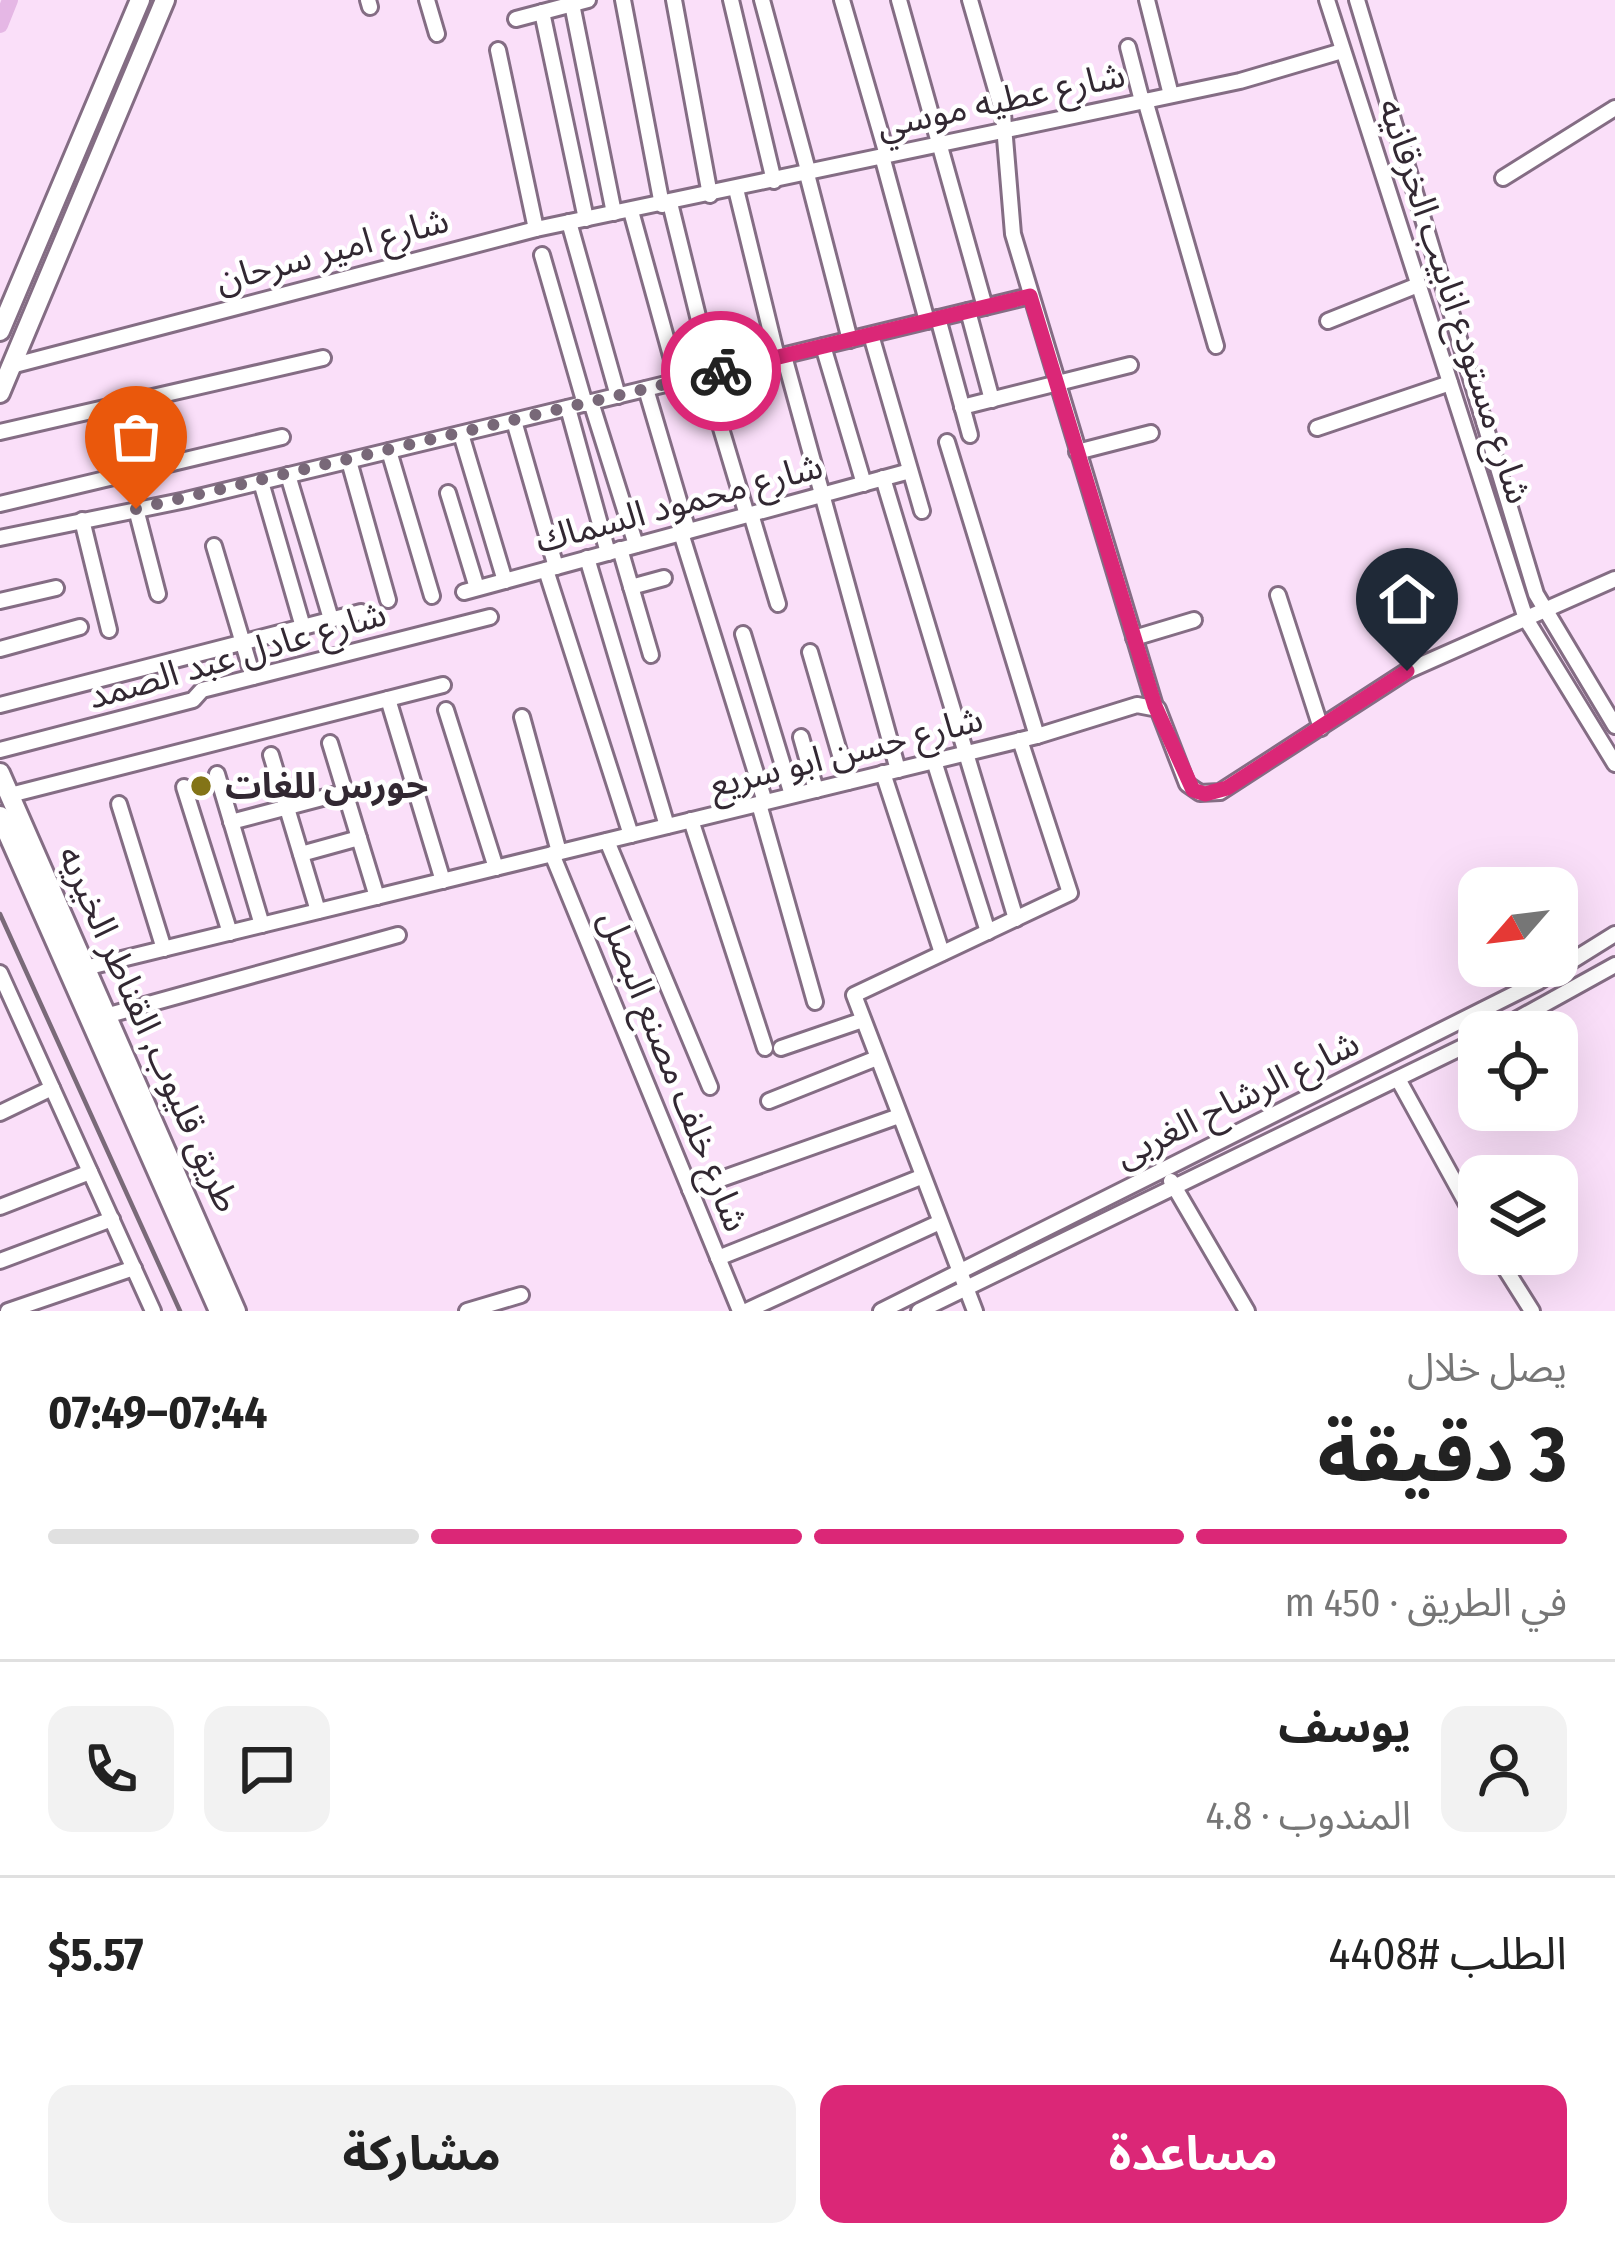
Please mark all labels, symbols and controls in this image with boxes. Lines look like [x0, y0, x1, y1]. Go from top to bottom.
street label: شارع عطيه موسي [873, 52, 1130, 153]
street label: شارع مستودع انابيب الخرقانيه [1365, 93, 1541, 510]
street label: شارع امير سرحان [211, 198, 454, 306]
courier [661, 311, 781, 431]
icon: bike [688, 338, 754, 404]
pin [85, 386, 187, 509]
icon: bag [103, 404, 169, 470]
street label: شارع محمود السماك [531, 444, 828, 566]
pin [1356, 548, 1458, 671]
icon: home [1374, 566, 1440, 632]
street label: شارع عادل عبد الصمد [83, 591, 392, 722]
street label: شارع حسن ابو سريع [705, 697, 988, 811]
place label: حورس للغات [225, 764, 428, 808]
marker: حورس للغات [188, 773, 214, 799]
street label: طريق قليوب, القناطر الخيريه [48, 839, 250, 1219]
north arrow [1458, 867, 1578, 987]
map controls [1458, 867, 1578, 1275]
street label: شارع خلف مصنع البصل [586, 904, 759, 1239]
button: locate [1458, 1011, 1578, 1131]
street label: شارع الرشاح الغربى [1108, 1021, 1368, 1181]
button: layers [1458, 1155, 1578, 1275]
text: يصل خلال [1407, 1345, 1567, 1391]
text: 07:44–07:49 [48, 1386, 267, 1440]
text: 3 دقيقة [1318, 1408, 1567, 1502]
text: في الطريق · 450 m [1285, 1580, 1567, 1626]
text: يوسف [1278, 1700, 1411, 1754]
button: phone [48, 1706, 174, 1832]
button: chat [204, 1706, 330, 1832]
button: person [1441, 1706, 1567, 1832]
text: المندوب · 4.8 [1205, 1793, 1411, 1839]
text: الطلب #4408 [1329, 1927, 1567, 1981]
text: $5.57 [48, 1928, 144, 1982]
button: مشاركة [48, 2085, 796, 2223]
button: مساعدة [820, 2085, 1567, 2223]

